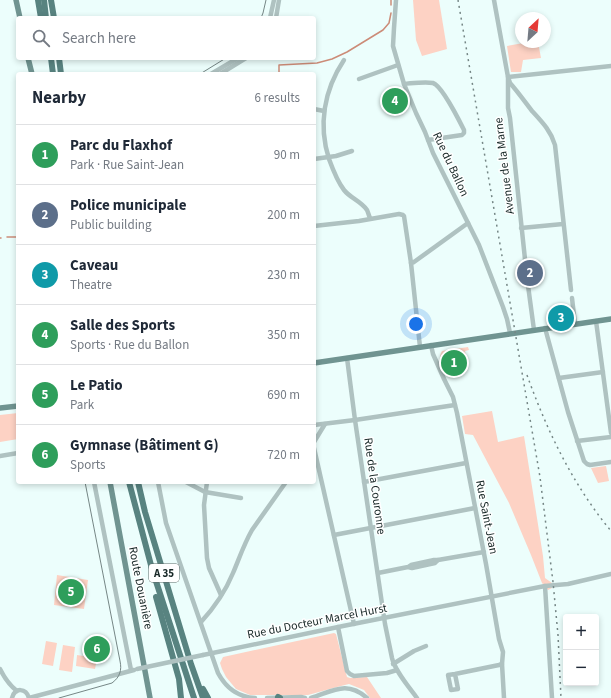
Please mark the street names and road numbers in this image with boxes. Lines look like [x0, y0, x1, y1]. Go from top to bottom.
street label: Avenue de la Marne [490, 117, 519, 215]
street label: Rue du Ballon [428, 129, 473, 199]
street label: Rue de la Couronne [359, 436, 390, 536]
street label: Rue Saint-Jean [471, 479, 502, 556]
street label: Route Douanière [124, 545, 157, 631]
road number: A 35 [149, 564, 179, 582]
street label: Rue du Docteur Marcel Hurst [246, 600, 389, 643]

